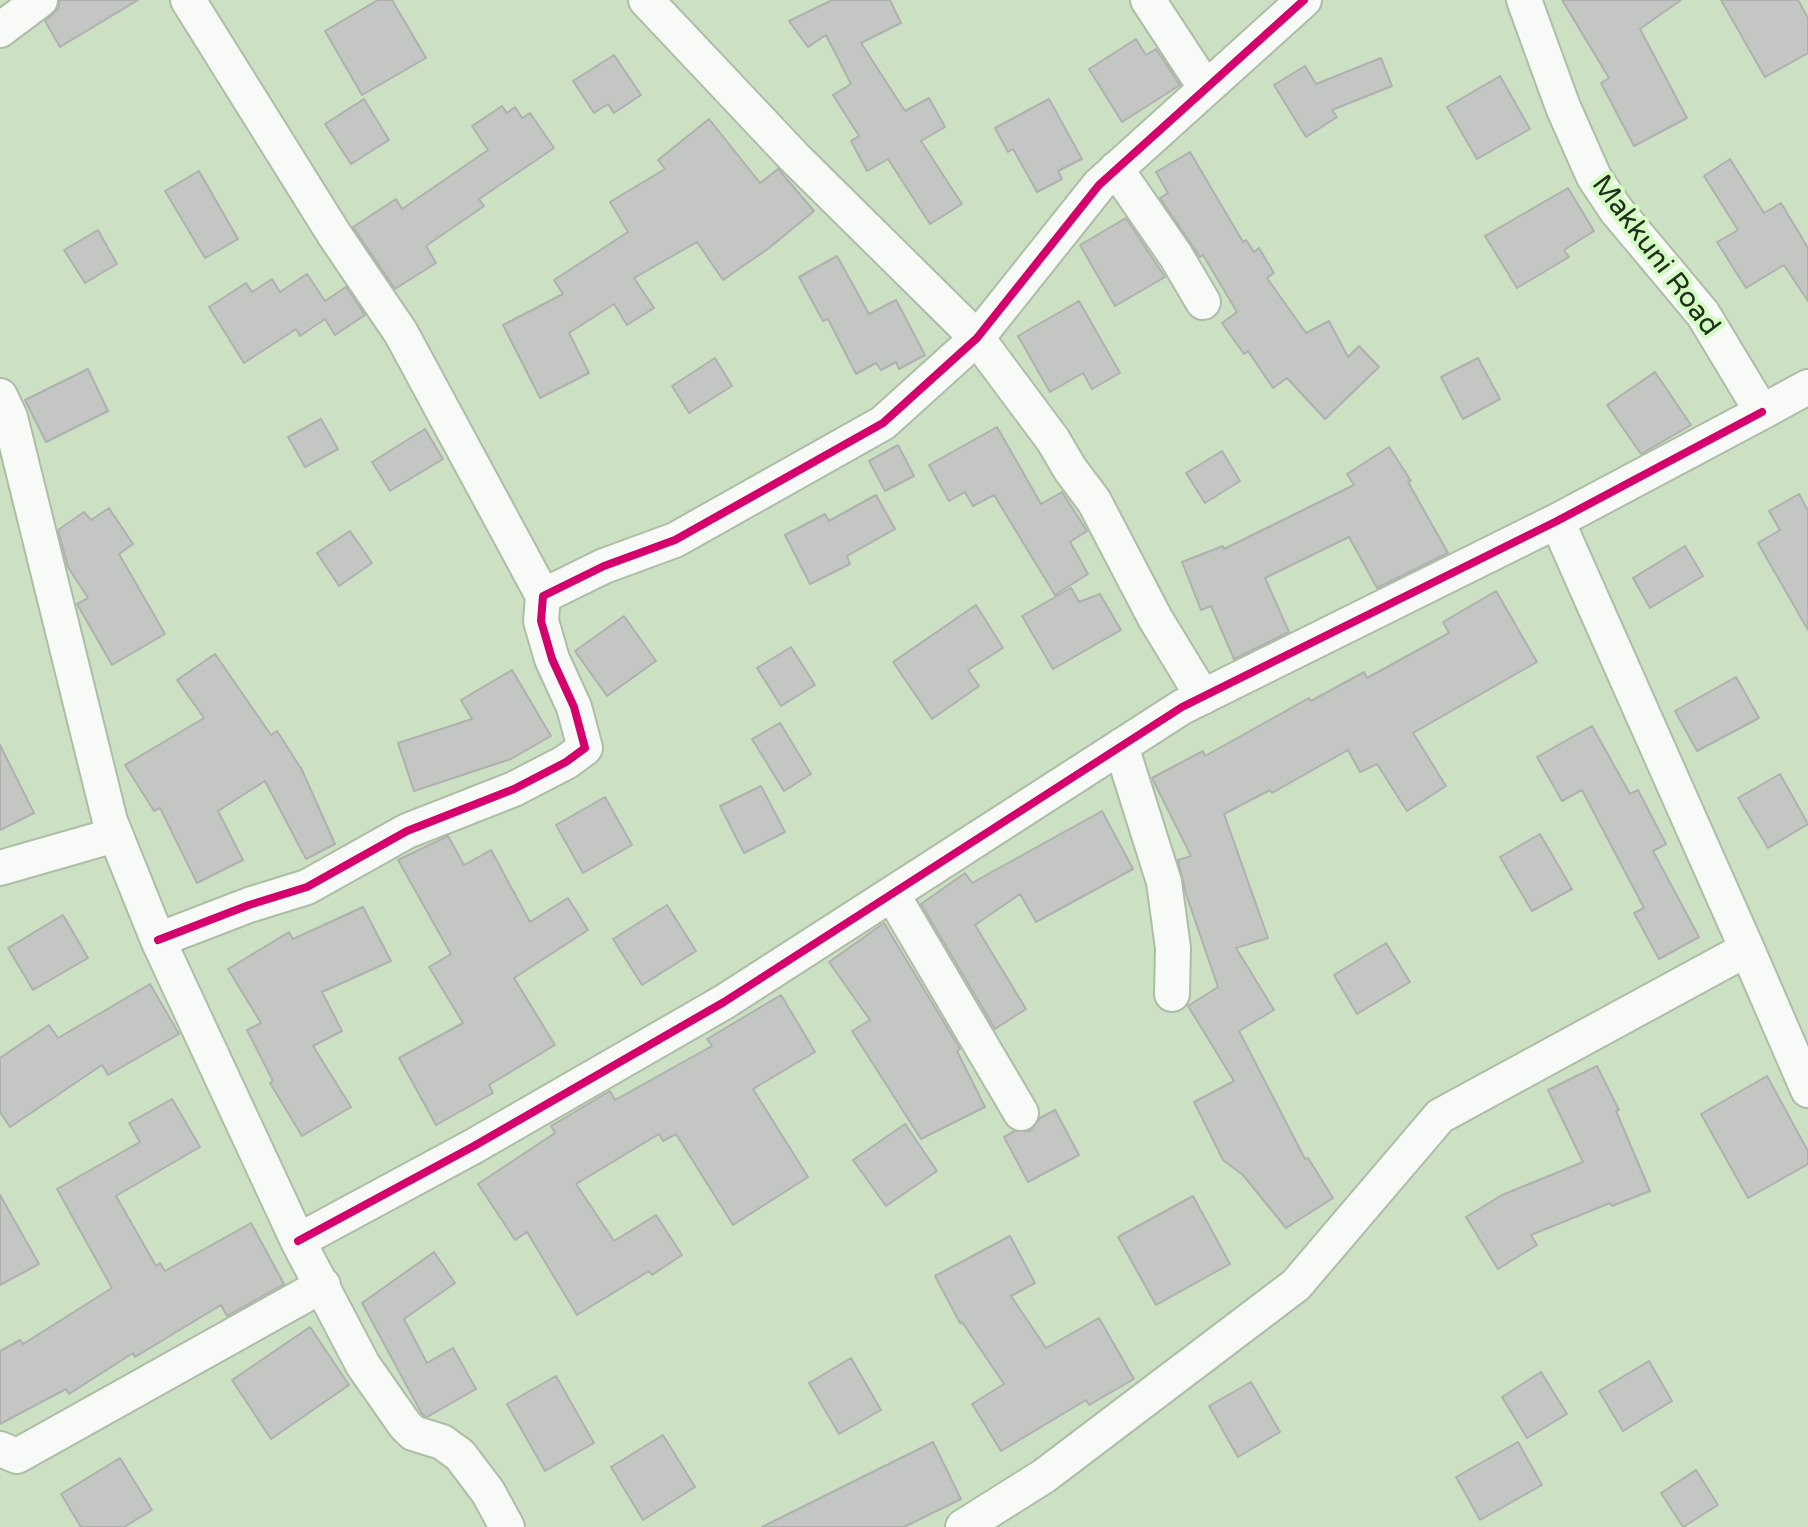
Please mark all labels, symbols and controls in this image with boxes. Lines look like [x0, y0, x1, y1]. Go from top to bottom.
street label: Makkuni Road [1584, 169, 1726, 343]

